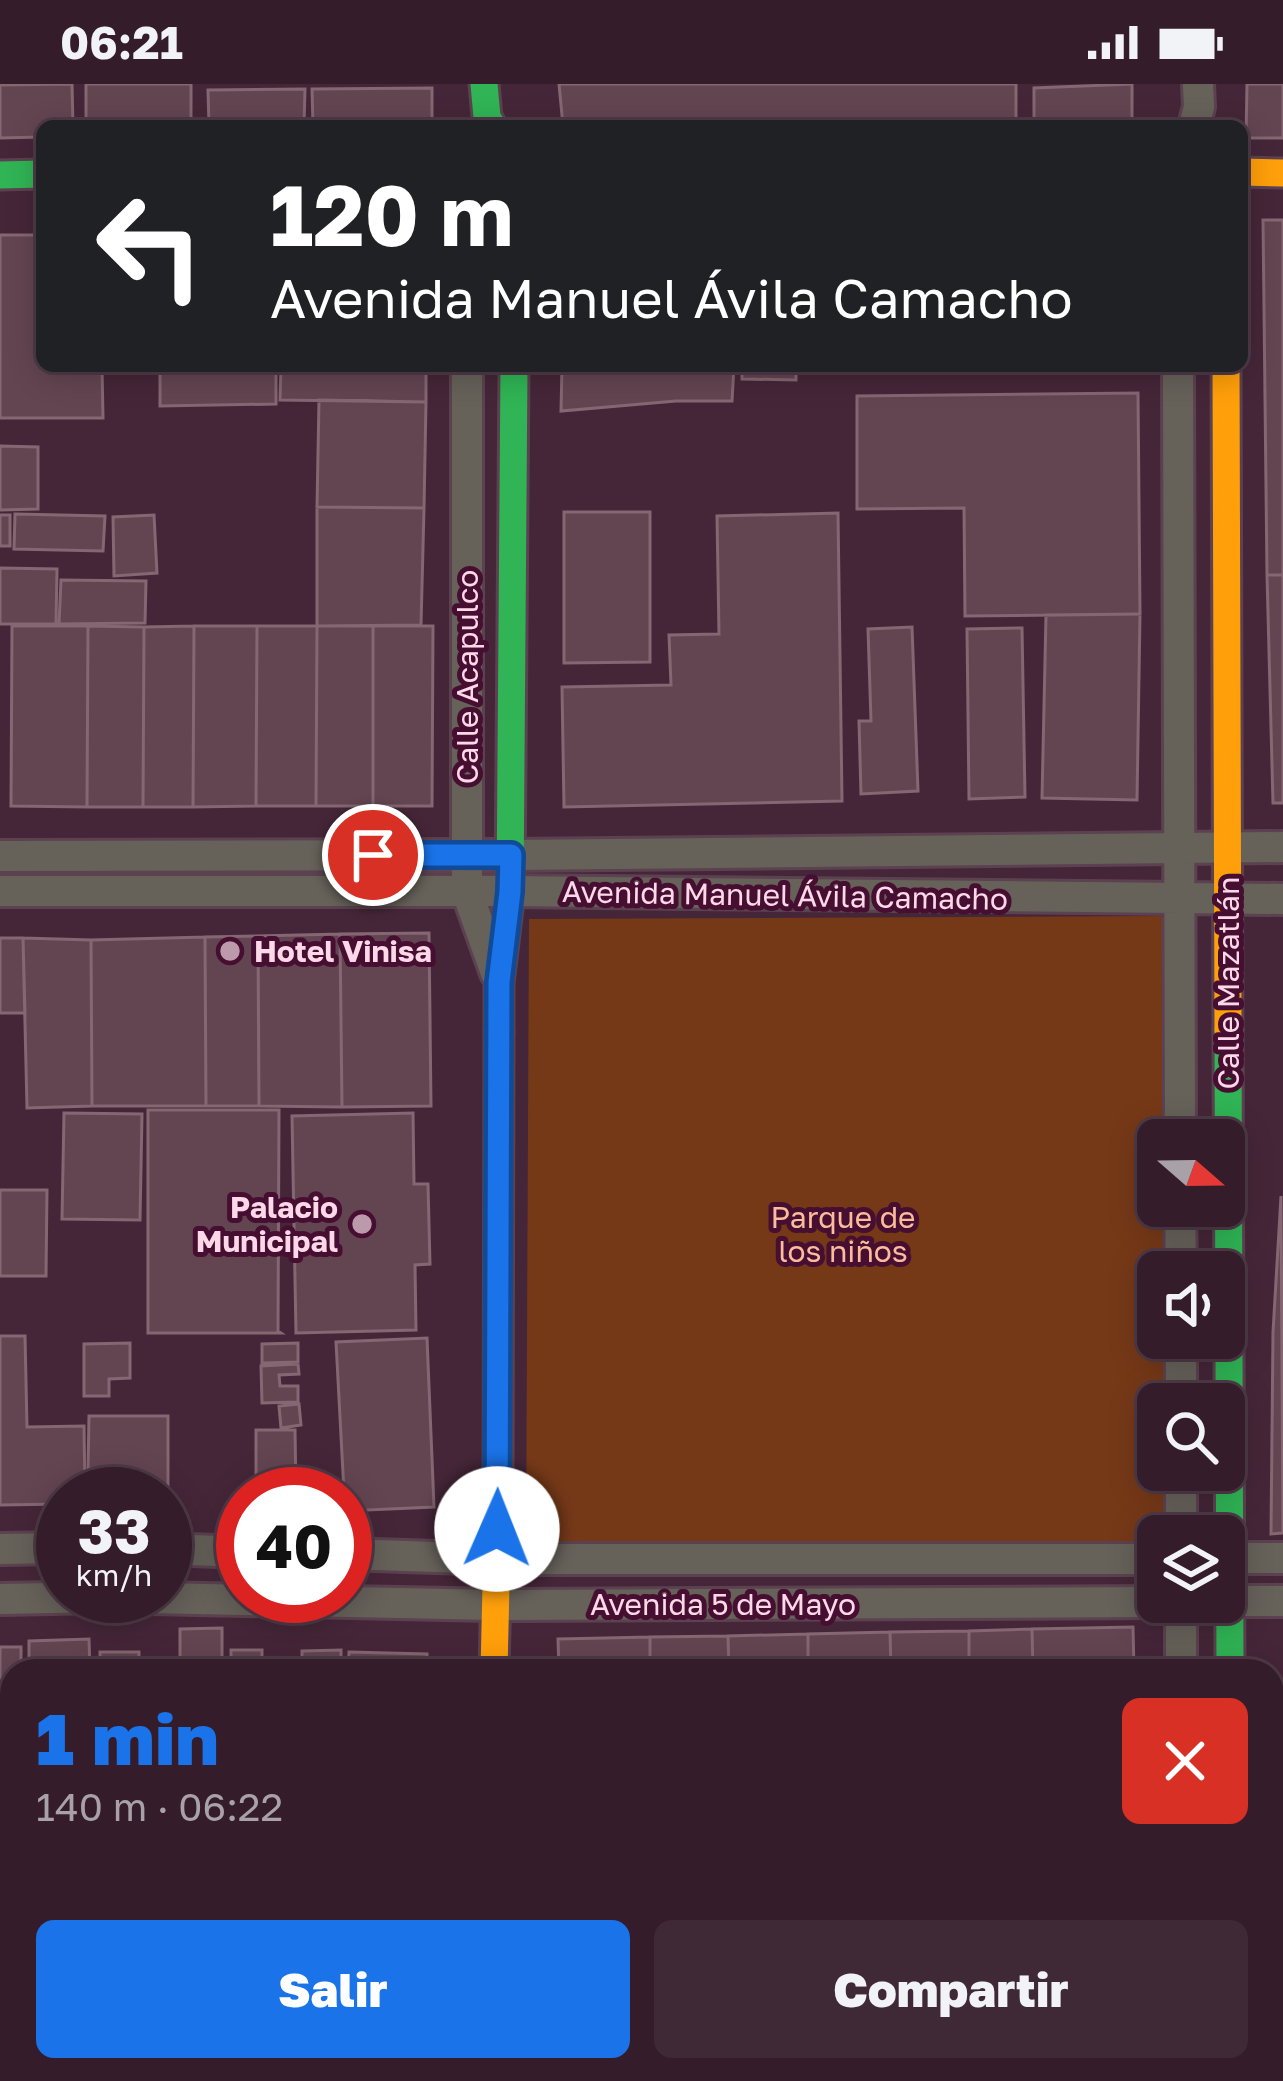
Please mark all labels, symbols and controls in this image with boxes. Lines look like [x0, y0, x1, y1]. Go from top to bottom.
text: 06:21 [60, 15, 183, 69]
text: 120 m [270, 164, 514, 264]
icon: left [72, 168, 228, 324]
text: Avenida Manuel Ávila Camacho [270, 265, 1073, 330]
street label: Calle Acapulco [449, 570, 485, 784]
pin [322, 804, 424, 906]
icon: arrive [340, 822, 406, 888]
street label: Avenida Manuel Ávila Camacho [562, 873, 1008, 917]
street label: Calle Mazatlán [1210, 877, 1246, 1089]
place label: Hotel Vinisa [254, 933, 432, 969]
marker: Hotel Vinisa [217, 938, 243, 964]
north arrow [1137, 1119, 1245, 1227]
map controls [1137, 1119, 1245, 1623]
place label: Palacio Municipal [196, 1189, 338, 1259]
park label: Parque de los niños [770, 1199, 916, 1269]
marker: Palacio Municipal [349, 1211, 375, 1237]
button: sound [1137, 1251, 1245, 1359]
button: search [1137, 1383, 1245, 1491]
position arrow [434, 1466, 560, 1592]
speed limit sign: 40 [216, 1467, 372, 1623]
text: 33 [77, 1494, 151, 1566]
button: layers [1137, 1515, 1245, 1623]
text: km/h [76, 1557, 152, 1593]
street label: Avenida 5 de Mayo [590, 1586, 856, 1622]
text: 1 min [36, 1694, 219, 1781]
button: close [1122, 1698, 1248, 1824]
text: 140 m · 06:22 [36, 1783, 283, 1830]
button: Salir [36, 1920, 630, 2058]
button: Compartir [654, 1920, 1248, 2058]

